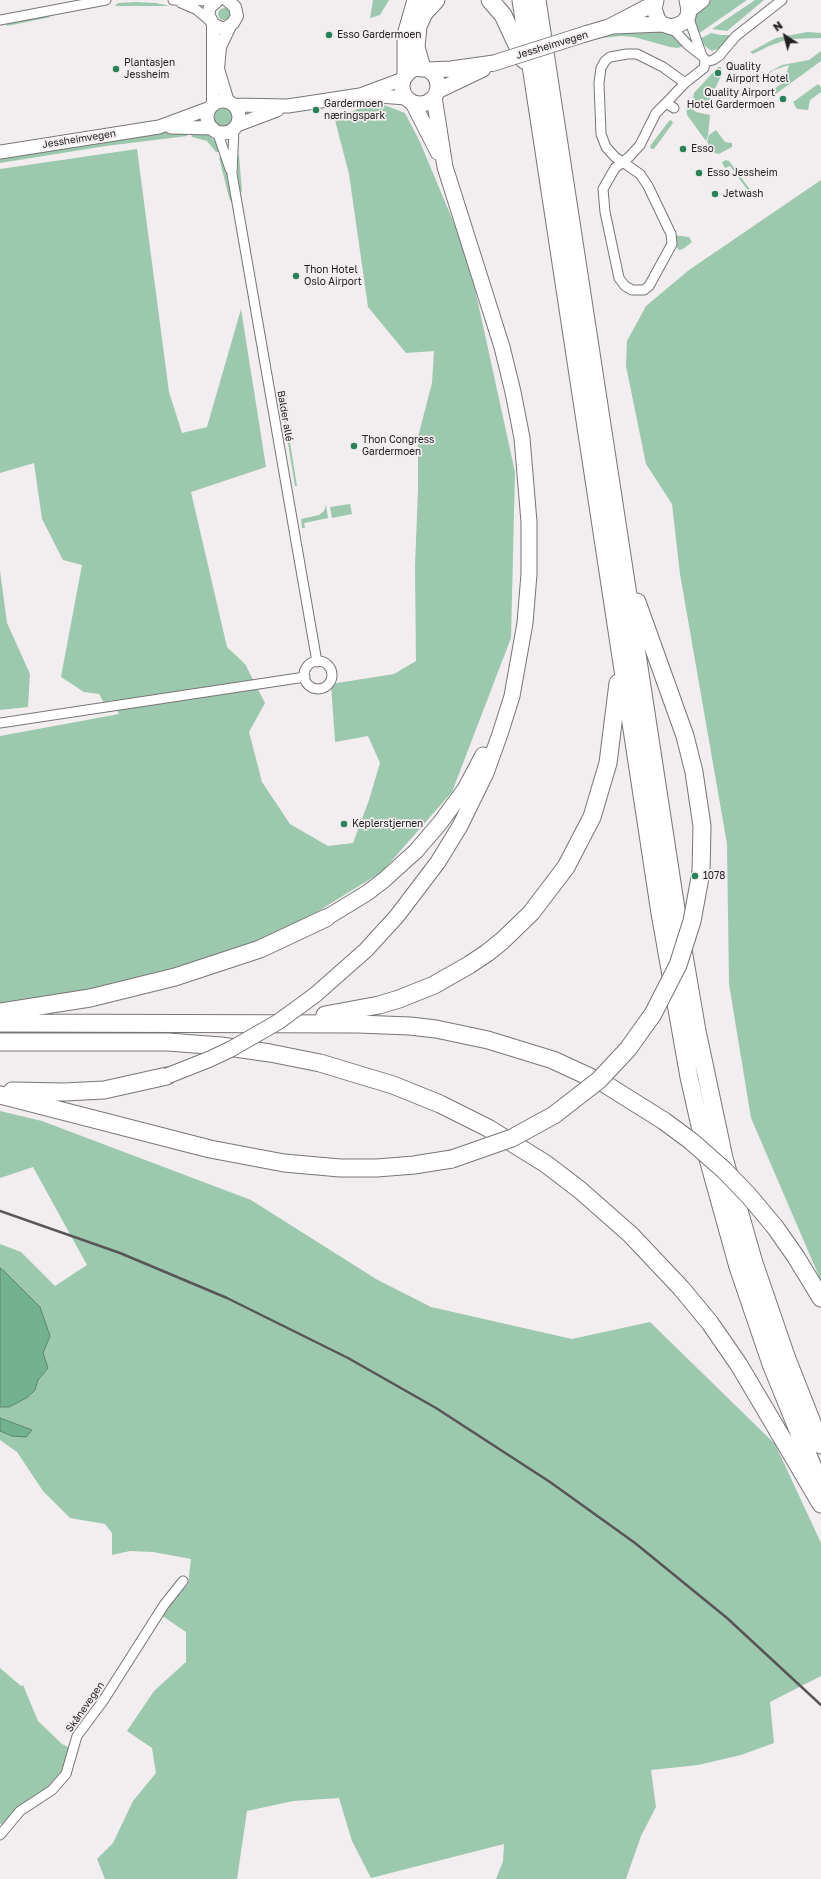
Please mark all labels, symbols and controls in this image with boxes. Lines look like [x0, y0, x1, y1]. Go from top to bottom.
north arrow [765, 16, 805, 56]
text: N [770, 18, 785, 34]
street label: Jessheimvegen [515, 28, 589, 62]
place label: Esso Gardermoen [337, 29, 421, 41]
marker: Esso Gardermoen [324, 30, 334, 40]
place label: Plantasjen Jessheim [124, 57, 175, 80]
place label: Quality Airport Hotel [726, 61, 789, 84]
marker: Plantasjen Jessheim [111, 64, 121, 74]
marker: Quality Airport Hotel [713, 68, 723, 78]
place label: Quality Airport Hotel Gardermoen [687, 87, 775, 110]
marker: Quality Airport Hotel Gardermoen [778, 94, 788, 104]
place label: Gardermoen næringspark [324, 98, 385, 122]
marker: Gardermoen næringspark [311, 105, 321, 115]
street label: Jessheimvegen [41, 127, 117, 151]
place label: Esso [691, 143, 714, 155]
marker: Esso [678, 144, 688, 154]
place label: Esso Jessheim [707, 167, 778, 179]
marker: Esso Jessheim [694, 168, 704, 178]
place label: Jetwash [723, 188, 763, 200]
marker: Jetwash [710, 189, 720, 199]
place label: Thon Hotel Oslo Airport [304, 264, 362, 288]
marker: Thon Hotel Oslo Airport [291, 271, 301, 281]
street label: Balder allé [275, 390, 295, 442]
place label: Thon Congress Gardermoen [362, 434, 434, 458]
marker: Thon Congress Gardermoen [349, 441, 359, 451]
place label: Keplerstjernen [352, 818, 423, 830]
marker: Keplerstjernen [339, 819, 349, 829]
place label: 1078 [703, 870, 725, 882]
marker: 1078 [690, 871, 700, 881]
street label: Skånevegen [63, 1680, 107, 1734]

